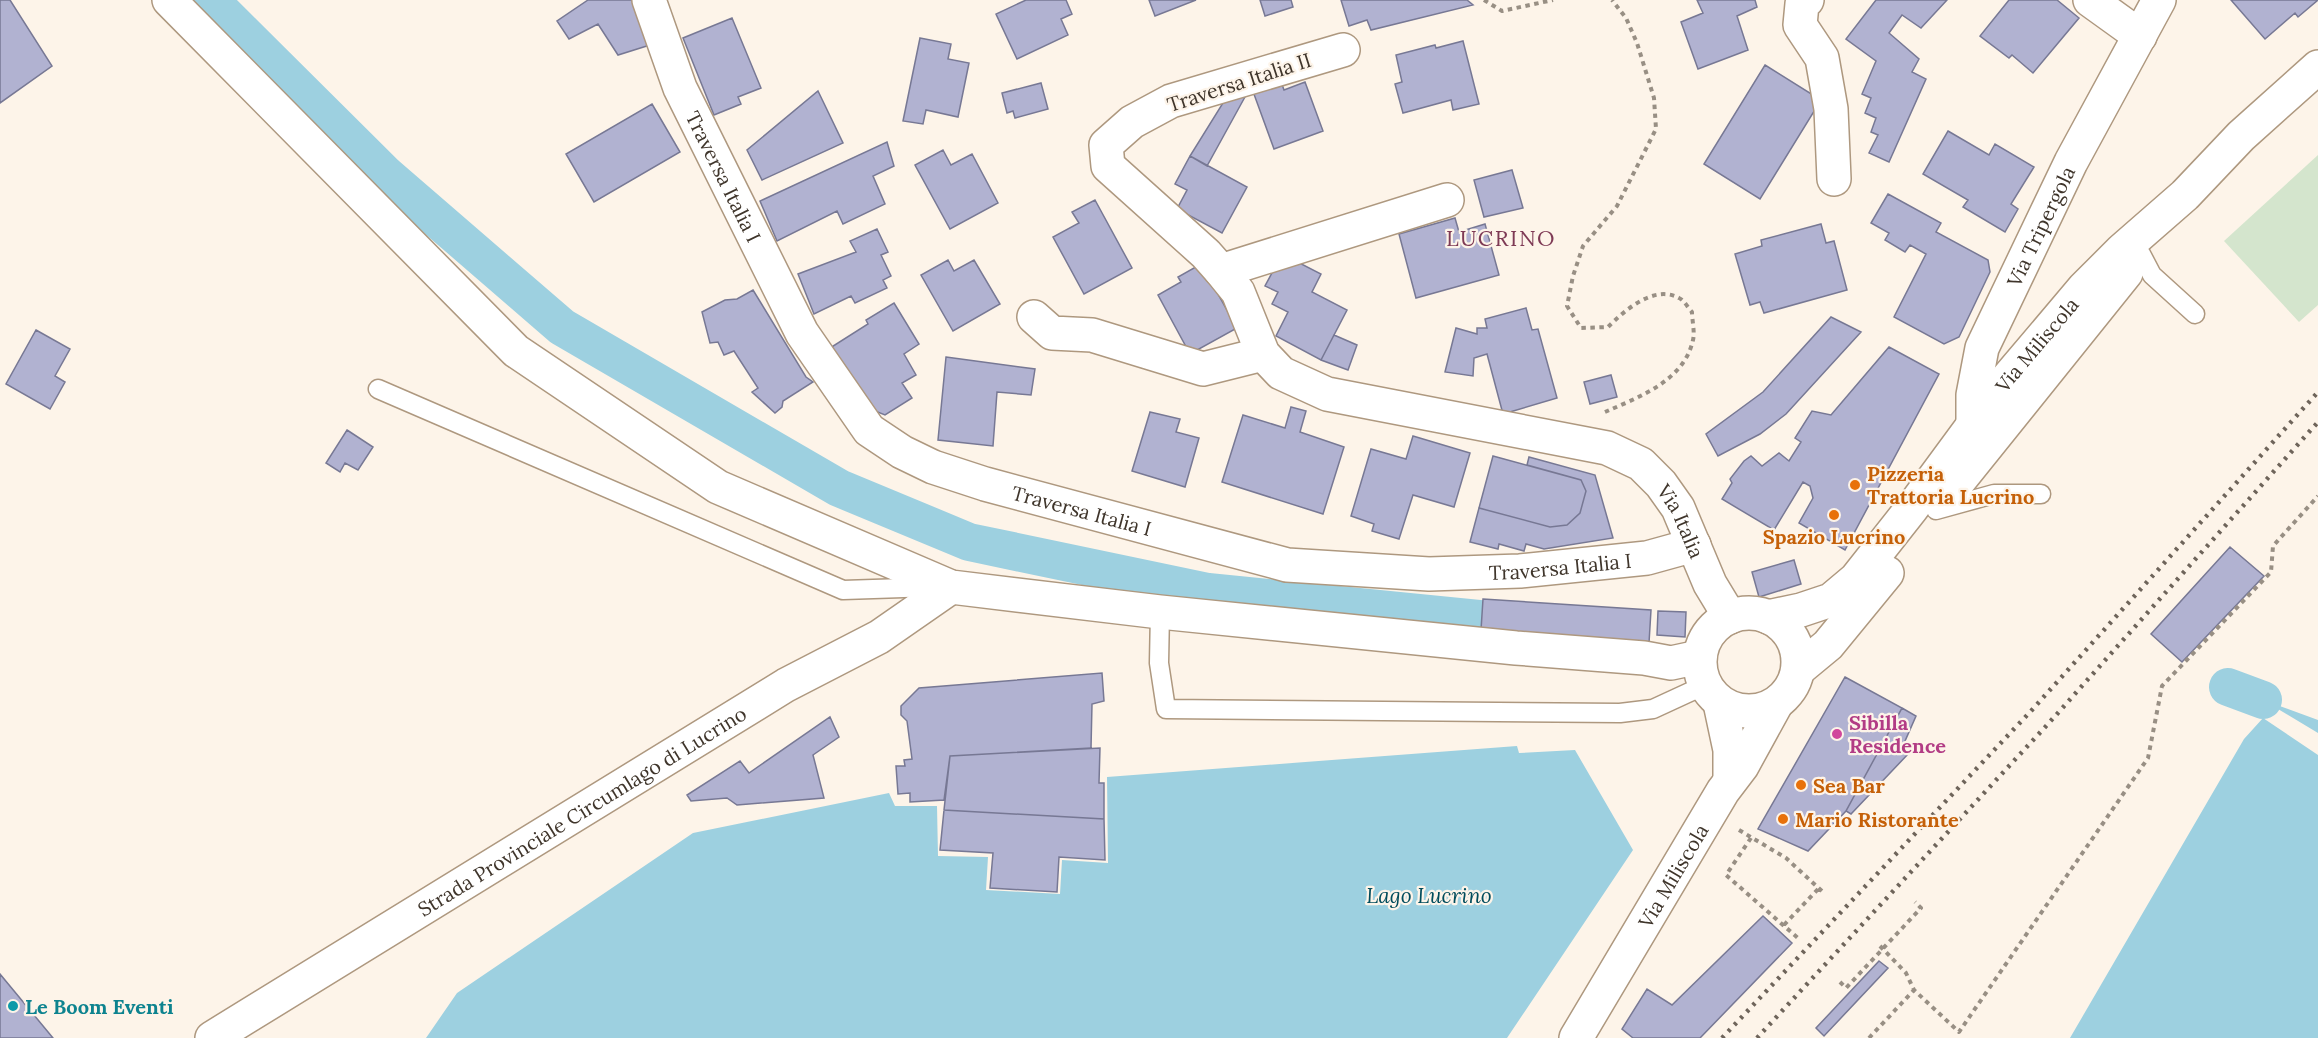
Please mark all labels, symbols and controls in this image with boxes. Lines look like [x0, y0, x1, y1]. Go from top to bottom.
street label: Traversa Italia II [1164, 47, 1314, 117]
street label: Traversa Italia I [681, 107, 767, 246]
street label: Via Tripergola [2000, 162, 2080, 291]
district label: LUCRINO [1446, 224, 1556, 252]
street label: Via Miliscola [1989, 292, 2083, 398]
place label: Pizzeria Trattoria Lucrino [1867, 461, 2034, 509]
street label: Via Italia [1652, 478, 1710, 562]
marker: Pizzeria Trattoria Lucrino [1848, 478, 1862, 492]
street label: Traversa Italia I [1009, 479, 1154, 541]
marker: Spazio Lucrino [1827, 508, 1841, 522]
place label: Spazio Lucrino [1763, 524, 1905, 549]
street label: Traversa Italia I [1488, 547, 1633, 585]
street label: Strada Provinciale Circumlago di Lucrino [413, 700, 751, 921]
place label: Sibilla Residence [1849, 710, 1946, 758]
marker: Sibilla Residence [1830, 727, 1844, 741]
place label: Sea Bar [1813, 773, 1885, 798]
marker: Sea Bar [1794, 778, 1808, 792]
place label: Mario Ristorante [1795, 807, 1959, 832]
marker: Mario Ristorante [1776, 812, 1790, 826]
street label: Via Miliscola [1632, 819, 1713, 933]
water label: Lago Lucrino [1366, 882, 1492, 909]
place label: Le Boom Eventi [25, 994, 174, 1019]
marker: Le Boom Eventi [6, 999, 20, 1013]

